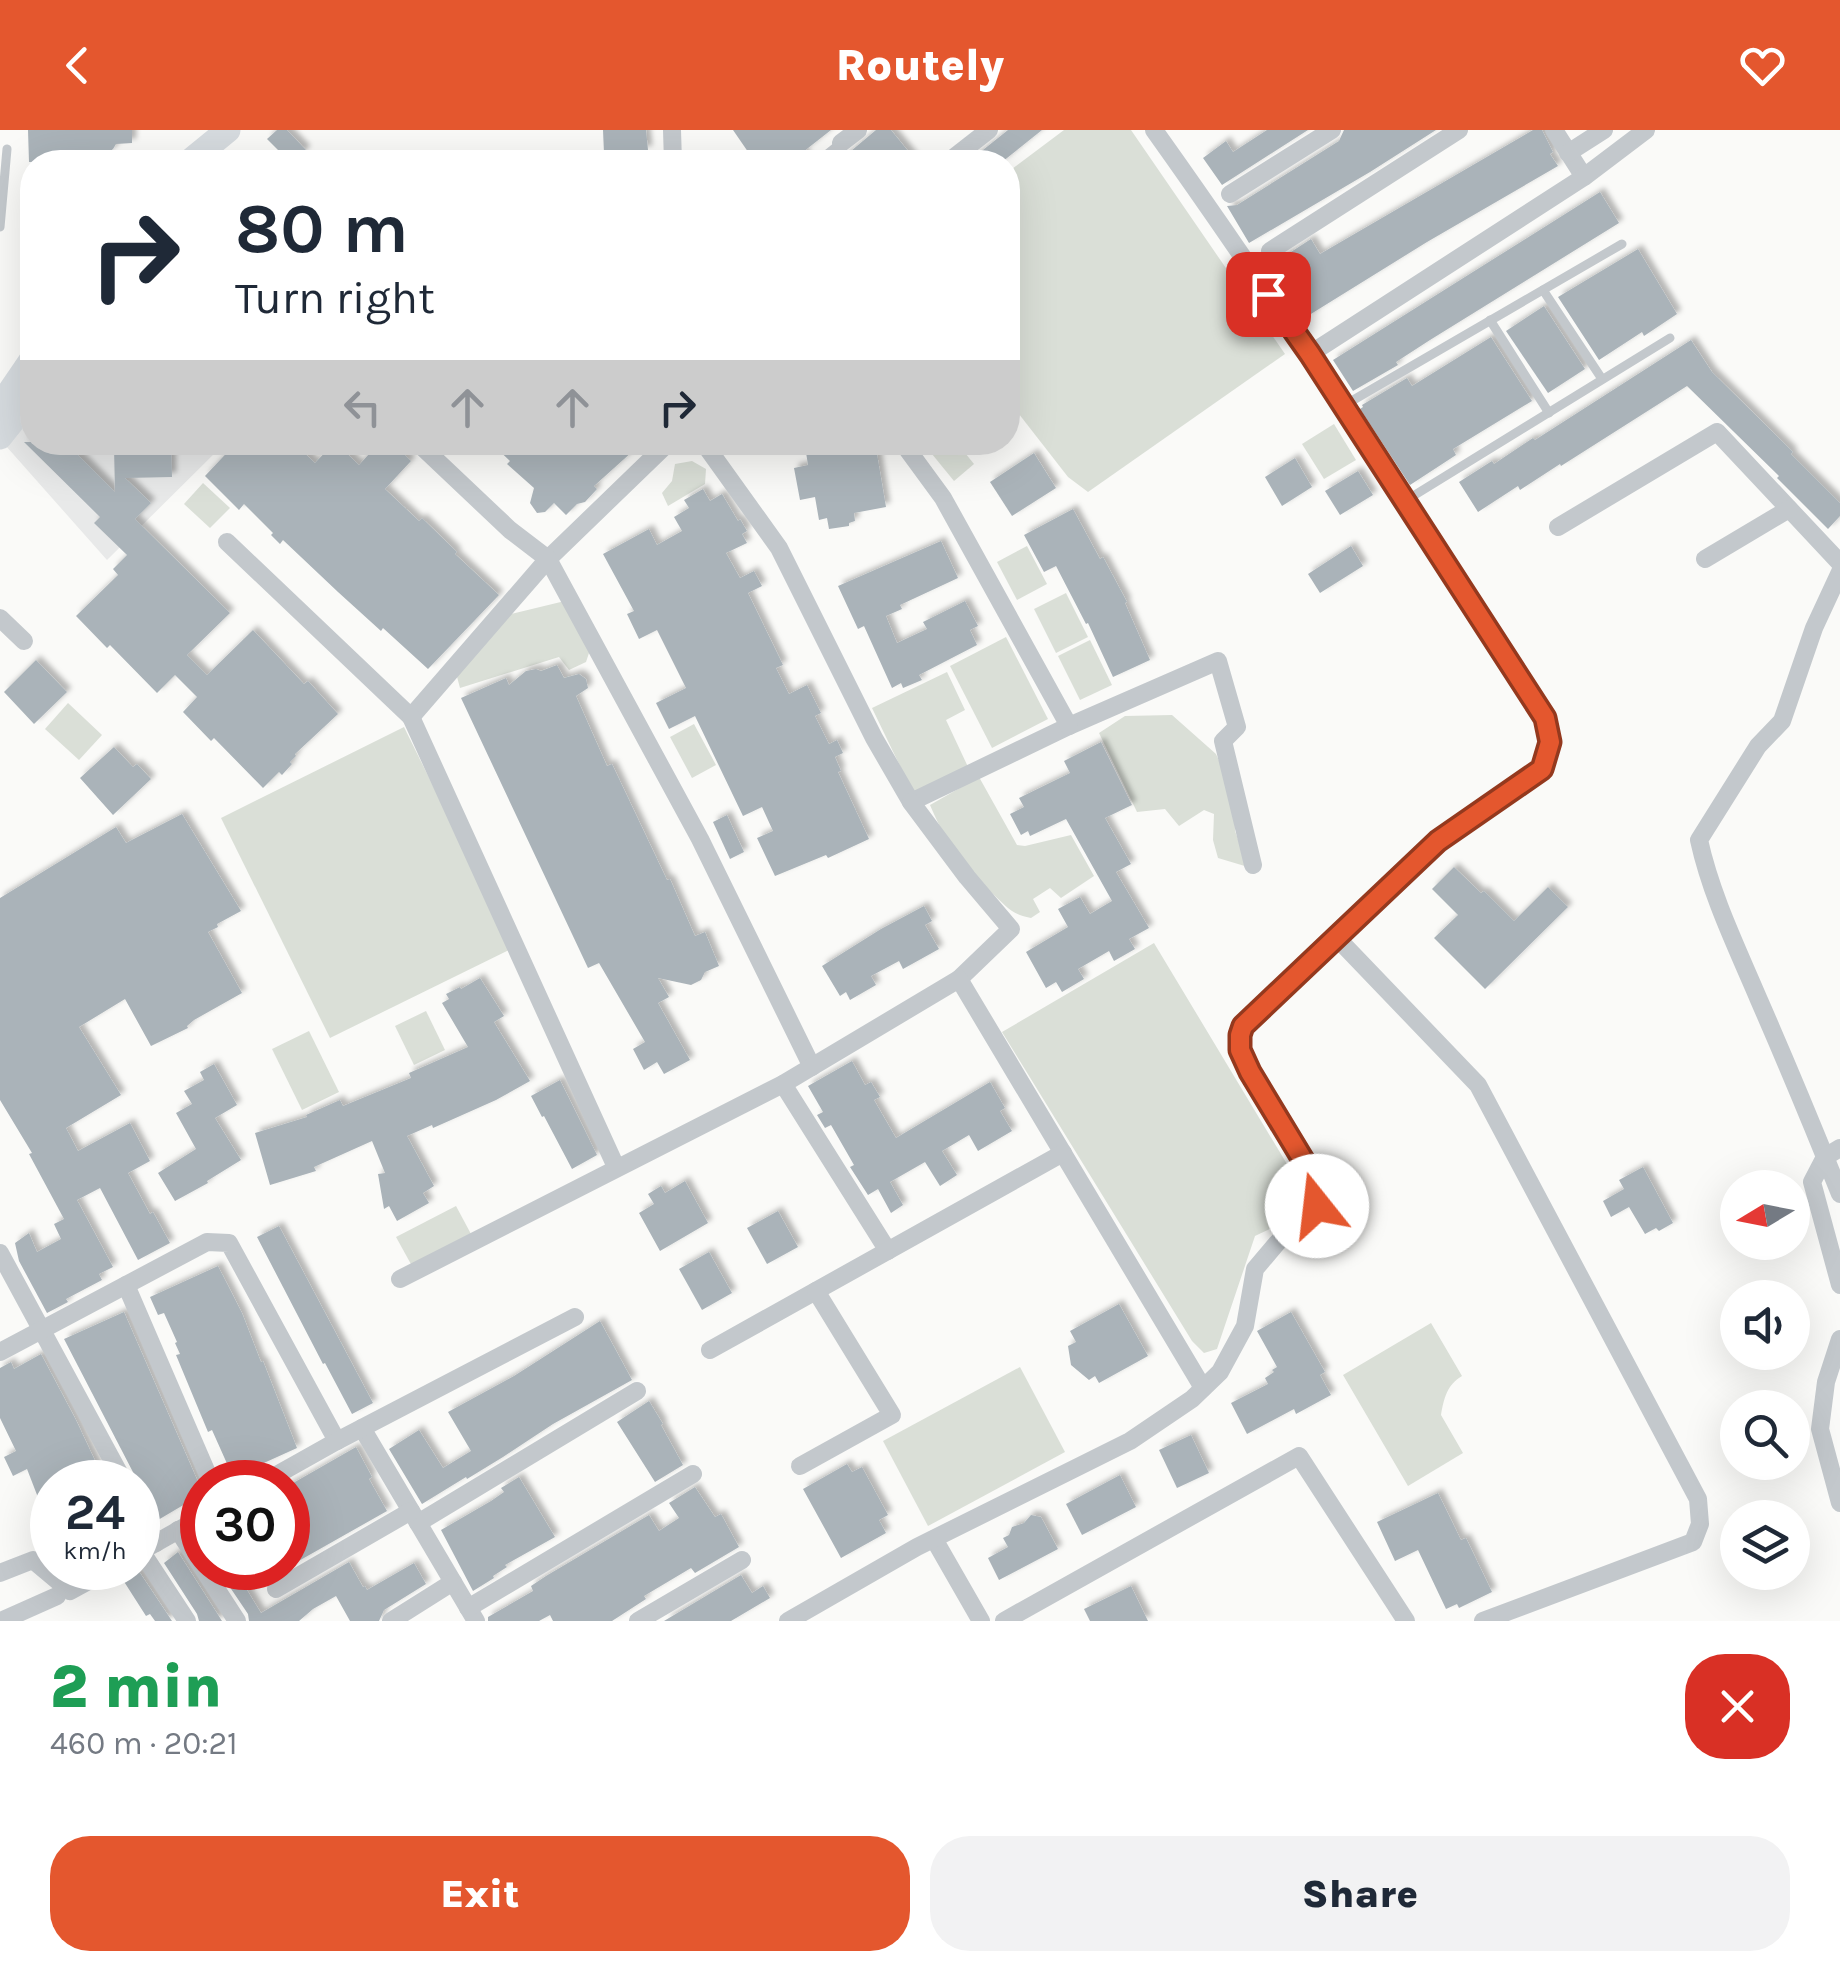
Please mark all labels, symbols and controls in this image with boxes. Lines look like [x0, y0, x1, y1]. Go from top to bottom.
icon: back [50, 38, 105, 93]
icon: heart [1735, 38, 1790, 93]
text: Routely [836, 39, 1004, 91]
text: 80 m [235, 188, 409, 270]
icon: right [70, 190, 200, 320]
pin [1226, 252, 1311, 337]
icon: arrive [1241, 267, 1296, 322]
text: Turn right [235, 272, 435, 324]
icon: left [335, 380, 390, 435]
icon: ahead [440, 380, 495, 435]
icon: ahead [545, 380, 600, 435]
icon: right [650, 380, 705, 435]
position arrow [1265, 1154, 1369, 1258]
north arrow [1720, 1170, 1810, 1260]
map controls [1720, 1170, 1810, 1590]
button: sound [1720, 1280, 1810, 1370]
button: search [1720, 1390, 1810, 1480]
speed limit sign: 30 [180, 1460, 310, 1590]
text: 24 [65, 1483, 125, 1542]
button: layers [1720, 1500, 1810, 1590]
text: km/h [63, 1536, 127, 1565]
text: 2 min [50, 1652, 222, 1722]
button: close [1685, 1654, 1790, 1759]
text: 460 m · 20:21 [50, 1725, 238, 1762]
button: Exit [50, 1836, 910, 1951]
button: Share [930, 1836, 1790, 1951]

